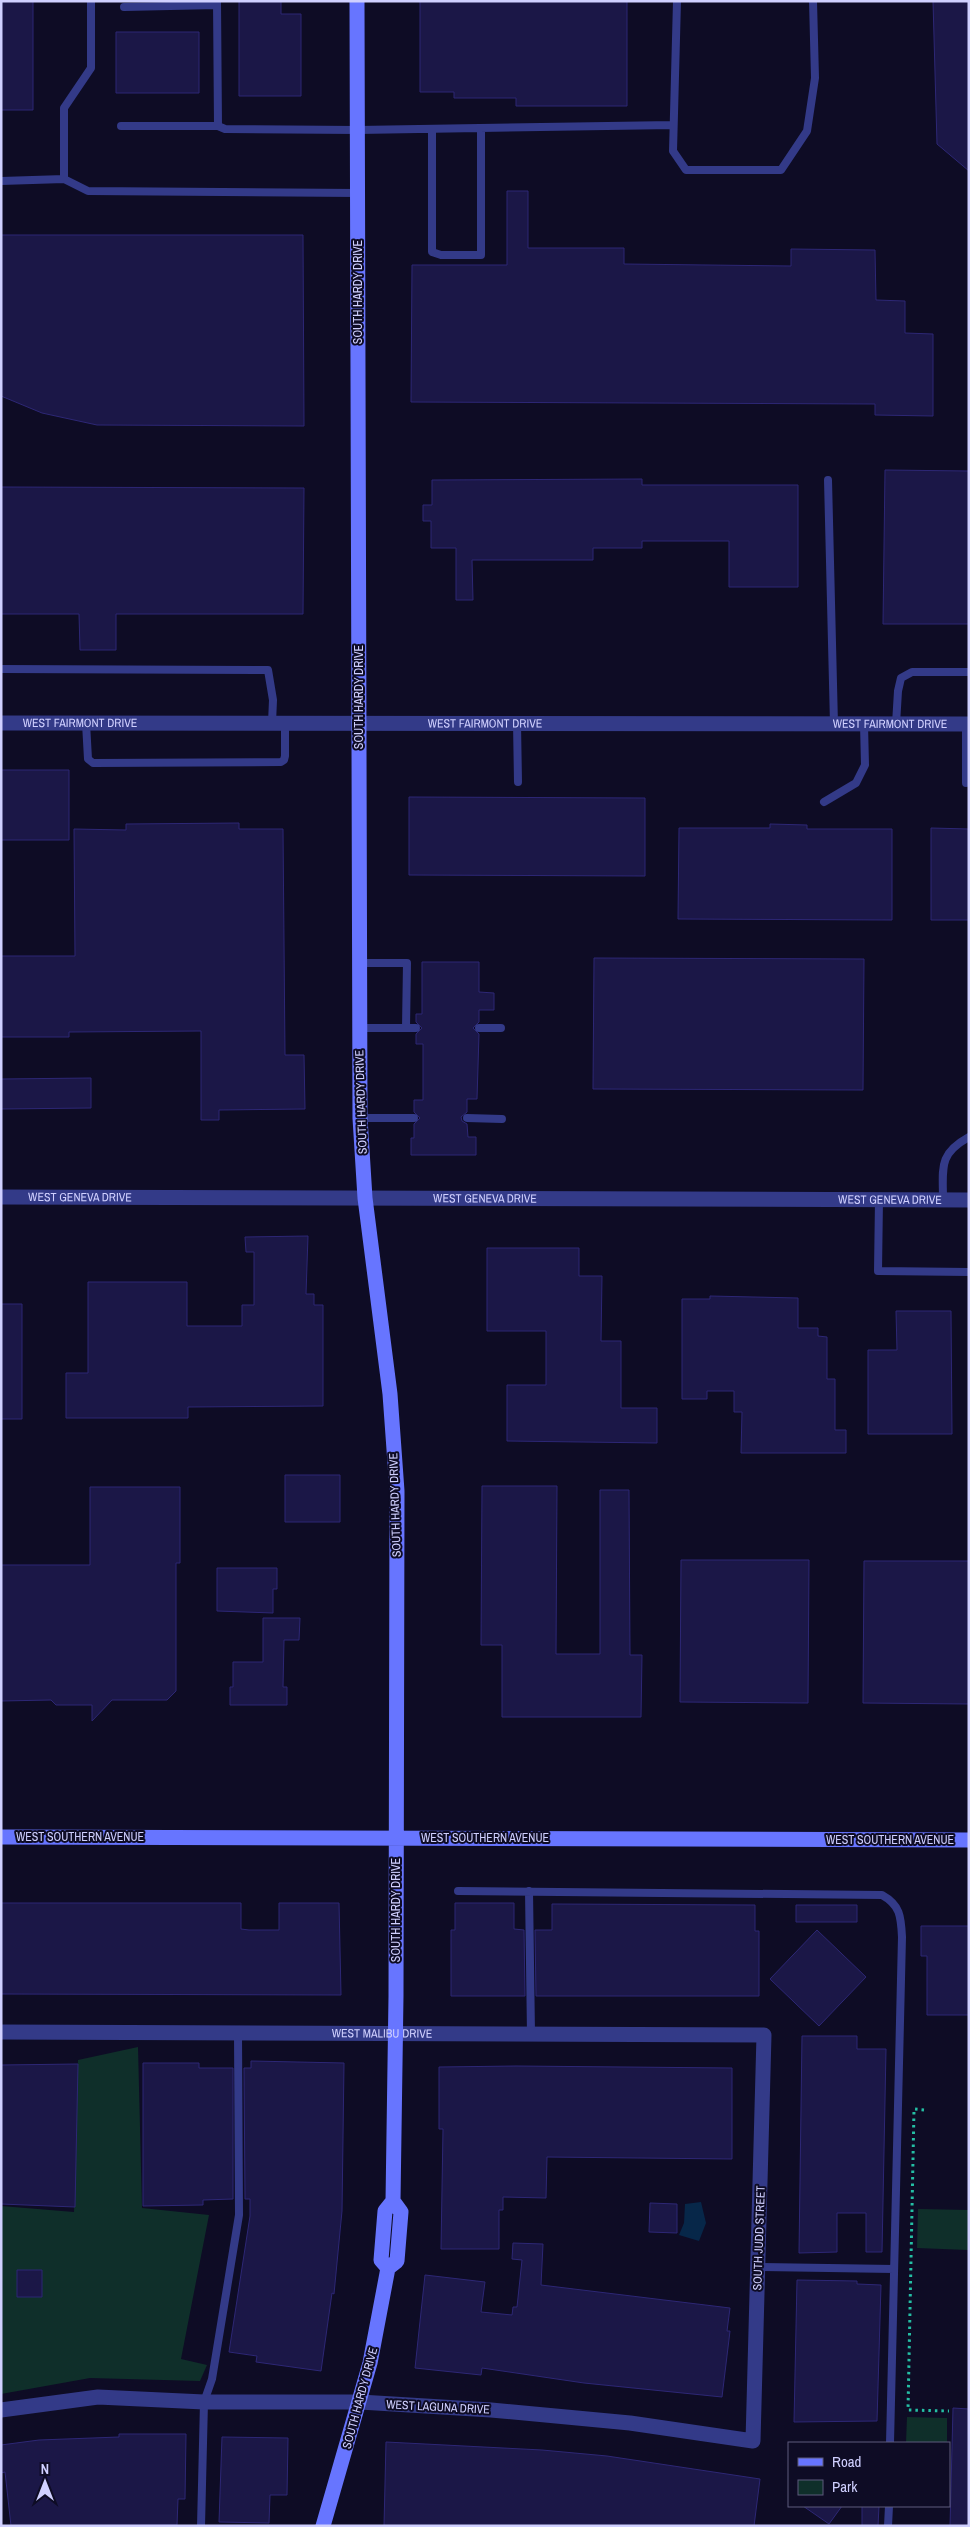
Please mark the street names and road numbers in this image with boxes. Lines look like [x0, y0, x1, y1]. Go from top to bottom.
street label: SOUTH HARDY DRIVE [350, 240, 366, 344]
street label: SOUTH HARDY DRIVE [351, 645, 367, 749]
street label: WEST FAIRMONT DRIVE [23, 715, 137, 731]
street label: WEST FAIRMONT DRIVE [428, 715, 542, 732]
street label: WEST FAIRMONT DRIVE [833, 716, 947, 732]
street label: SOUTH HARDY DRIVE [351, 1050, 371, 1154]
street label: WEST GENEVA DRIVE [28, 1189, 132, 1205]
street label: WEST GENEVA DRIVE [433, 1190, 537, 1207]
street label: WEST GENEVA DRIVE [838, 1192, 942, 1208]
street label: SOUTH HARDY DRIVE [385, 1453, 405, 1557]
street label: WEST SOUTHERN AVENUE [16, 1829, 144, 1845]
street label: WEST SOUTHERN AVENUE [421, 1830, 549, 1846]
street label: WEST SOUTHERN AVENUE [826, 1832, 954, 1848]
street label: SOUTH HARDY DRIVE [388, 1858, 404, 1962]
street label: WEST MALIBU DRIVE [332, 2025, 432, 2042]
street label: SOUTH JUDD STREET [749, 2185, 769, 2291]
street label: SOUTH HARDY DRIVE [339, 2346, 381, 2450]
street label: WEST LAGUNA DRIVE [386, 2396, 490, 2418]

